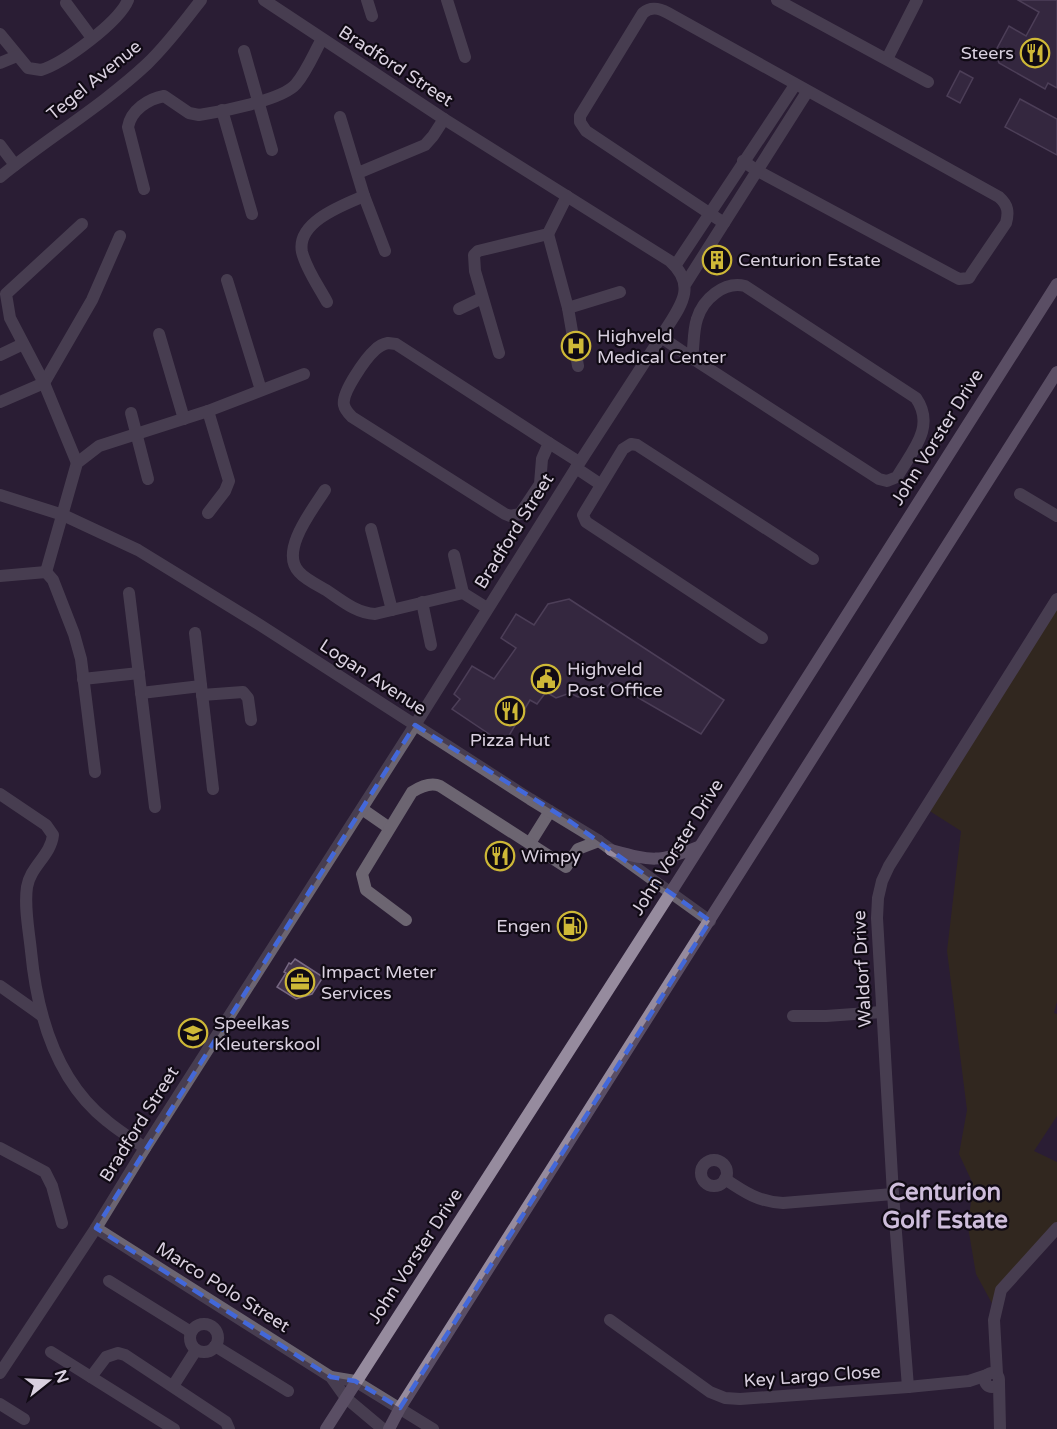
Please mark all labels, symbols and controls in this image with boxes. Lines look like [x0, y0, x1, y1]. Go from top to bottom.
street label: Bradford Street [335, 21, 457, 111]
street label: Tegel Avenue [42, 35, 146, 125]
restaurant icon: Steers [1019, 37, 1051, 69]
place label: Steers [961, 42, 1014, 64]
building icon: Centurion Estate [701, 244, 733, 276]
place label: Centurion Estate [738, 249, 881, 271]
place label: Highveld Medical Center [597, 325, 726, 368]
hospital icon: Highveld Medical Center [560, 330, 592, 362]
street label: John Vorster Drive [886, 365, 988, 509]
street label: Bradford Street [470, 469, 558, 593]
street label: Logan Avenue [315, 634, 431, 720]
place label: Highveld Post Office [567, 658, 663, 701]
public building icon: Highveld Post Office [530, 663, 562, 695]
restaurant icon: Pizza Hut [494, 695, 526, 727]
place label: Pizza Hut [470, 729, 550, 751]
street label: John Vorster Drive [626, 775, 728, 919]
restaurant icon: Wimpy [484, 840, 516, 872]
place label: Wimpy [521, 845, 581, 867]
fuel station icon: Engen [556, 910, 588, 942]
street label: Waldorf Drive [848, 910, 876, 1028]
place label: Engen [496, 915, 551, 937]
place label: Impact Meter Services [321, 961, 436, 1004]
office icon: Impact Meter Services [284, 966, 316, 998]
place label: Speelkas Kleuterskool [214, 1012, 320, 1055]
school or university icon: Speelkas Kleuterskool [177, 1017, 209, 1049]
street label: Bradford Street [95, 1062, 183, 1186]
district label: Centurion Golf Estate [882, 1178, 1008, 1235]
street label: John Vorster Drive [363, 1184, 467, 1328]
street label: Marco Polo Street [152, 1237, 294, 1337]
north arrow [18, 1351, 78, 1411]
street label: Key Largo Close [743, 1360, 881, 1392]
text: N [50, 1367, 73, 1386]

